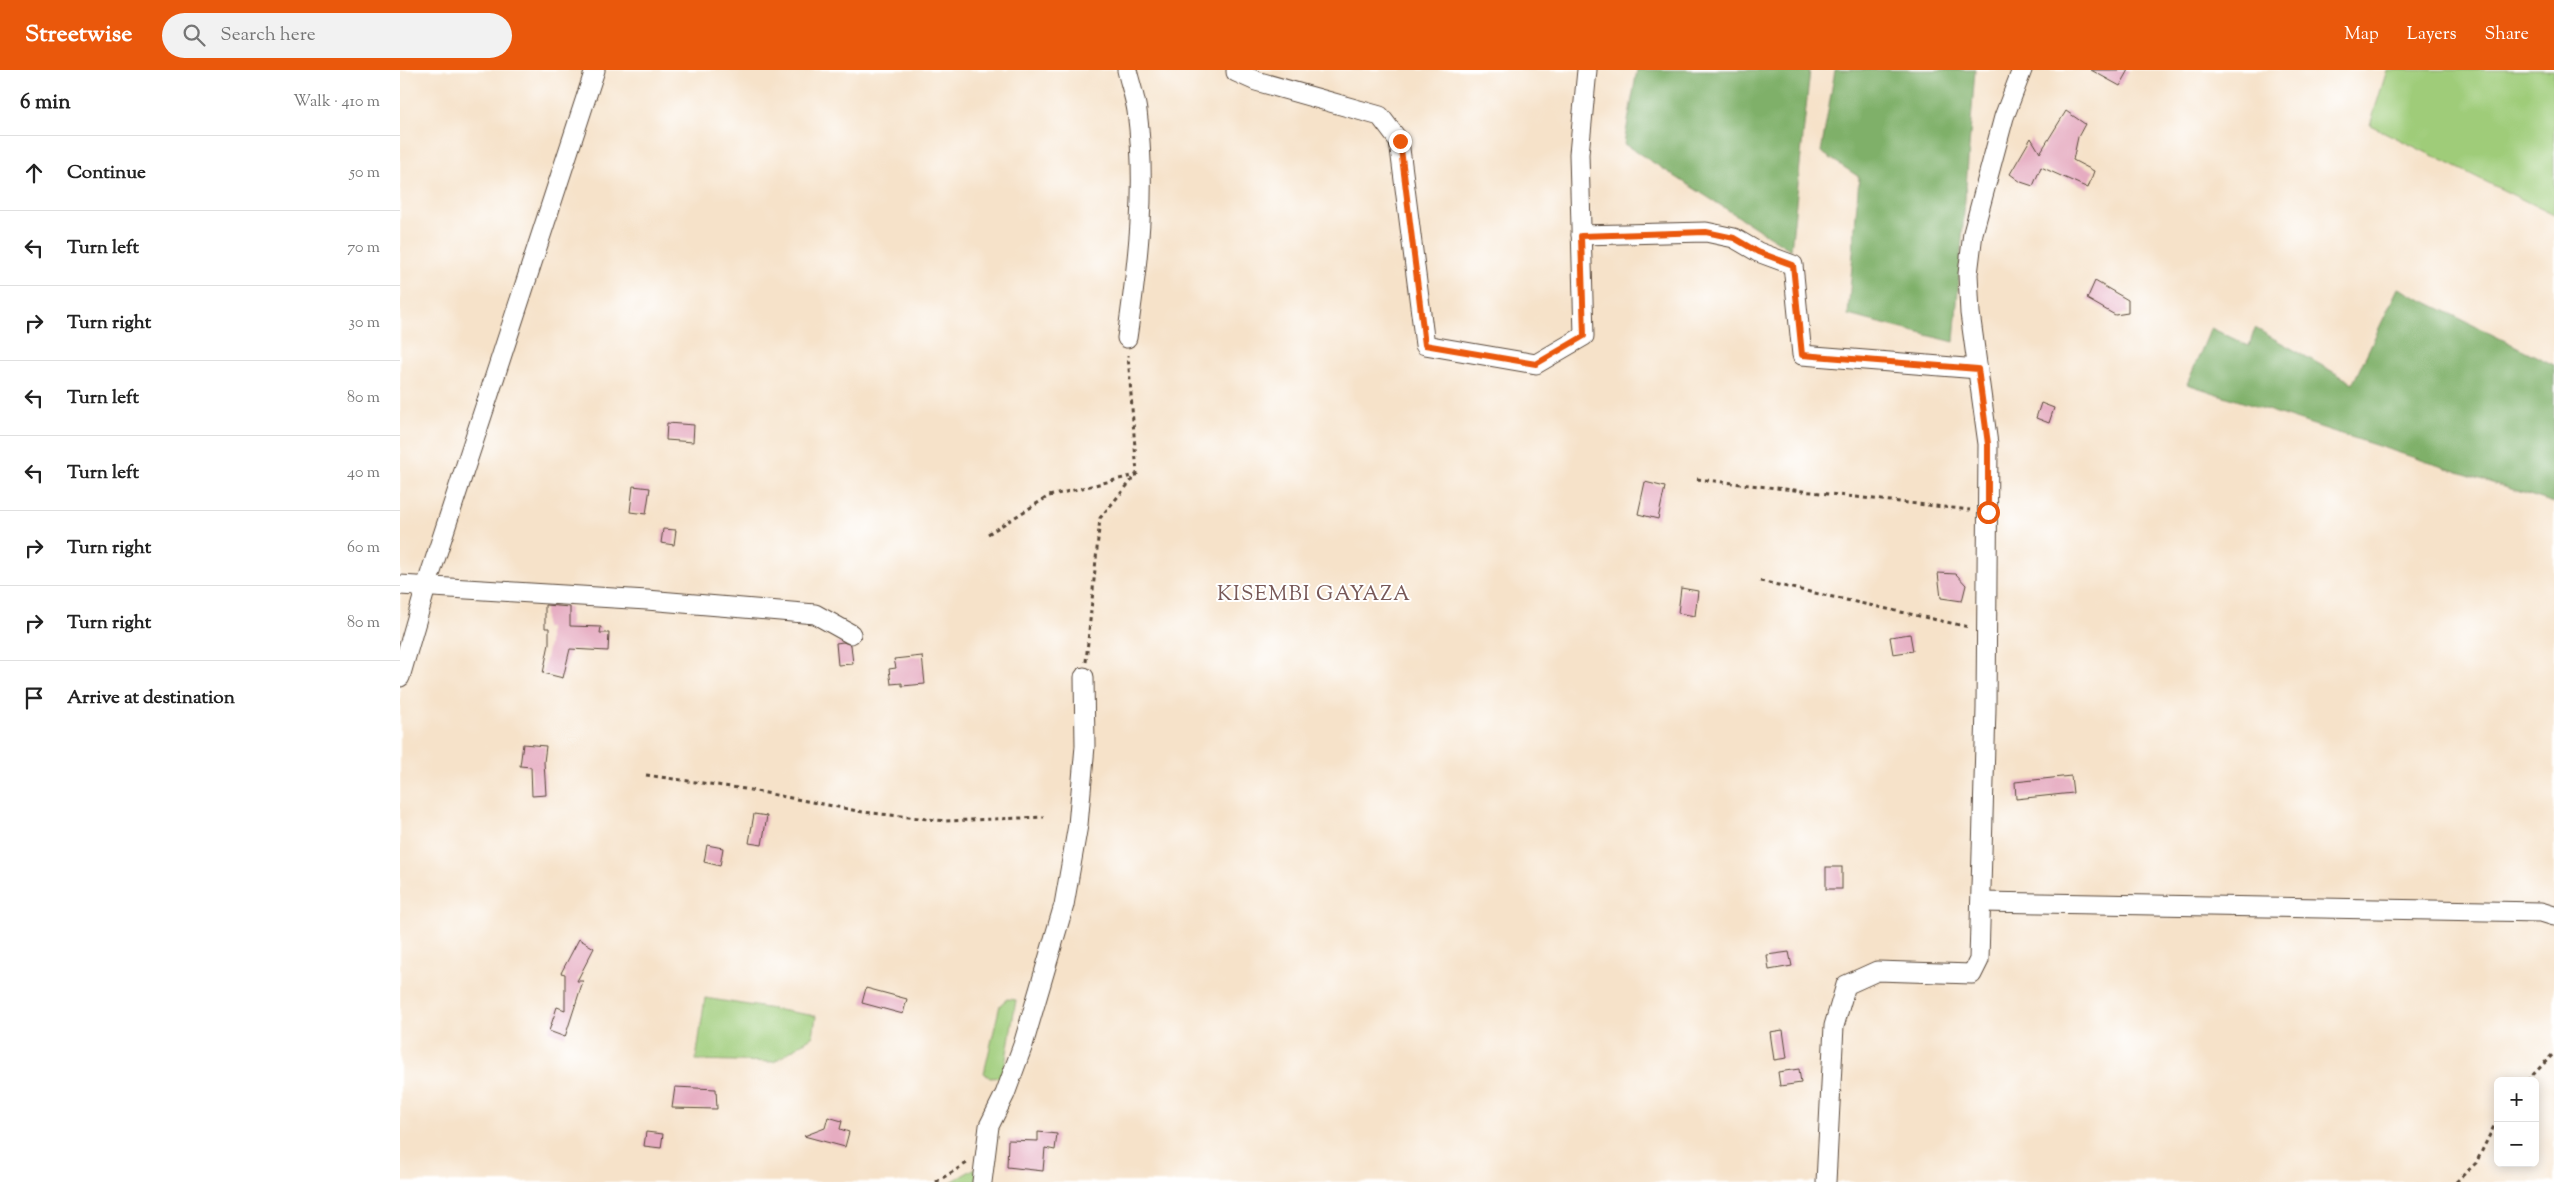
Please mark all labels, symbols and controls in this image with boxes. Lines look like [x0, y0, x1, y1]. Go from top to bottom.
search box [162, 13, 512, 58]
text: Streetwise [25, 18, 132, 52]
icon: search [180, 21, 208, 49]
text: Search here [220, 22, 316, 49]
text: Map [2344, 22, 2379, 48]
text: Layers [2407, 22, 2457, 48]
text: Share [2485, 22, 2529, 48]
text: 6 min [20, 88, 71, 118]
text: Walk · 410 m [293, 91, 380, 114]
route end [1389, 130, 1412, 153]
icon: ahead [20, 159, 48, 187]
text: Continue [67, 160, 146, 187]
text: 50 m [349, 162, 380, 185]
icon: left [20, 234, 48, 262]
text: Turn left [67, 235, 139, 262]
text: 70 m [347, 237, 380, 260]
icon: right [20, 309, 48, 337]
text: Turn right [67, 310, 151, 337]
text: 30 m [349, 312, 380, 335]
icon: left [20, 384, 48, 412]
text: Turn left [67, 385, 139, 412]
text: 80 m [347, 387, 380, 410]
icon: left [20, 459, 48, 487]
text: Turn left [67, 460, 139, 487]
text: 40 m [347, 462, 380, 485]
route start [1977, 501, 2000, 524]
icon: right [20, 534, 48, 562]
text: Turn right [67, 535, 151, 562]
text: 60 m [347, 537, 380, 560]
district label: KISEMBI GAYAZA [1217, 580, 1411, 610]
icon: right [20, 609, 48, 637]
text: Turn right [67, 610, 151, 637]
text: 80 m [347, 612, 380, 635]
icon: arrive [20, 684, 48, 712]
text: Arrive at destination [67, 685, 235, 712]
map controls [2494, 1077, 2539, 1167]
button: + [2494, 1077, 2539, 1122]
button: − [2494, 1122, 2539, 1167]

